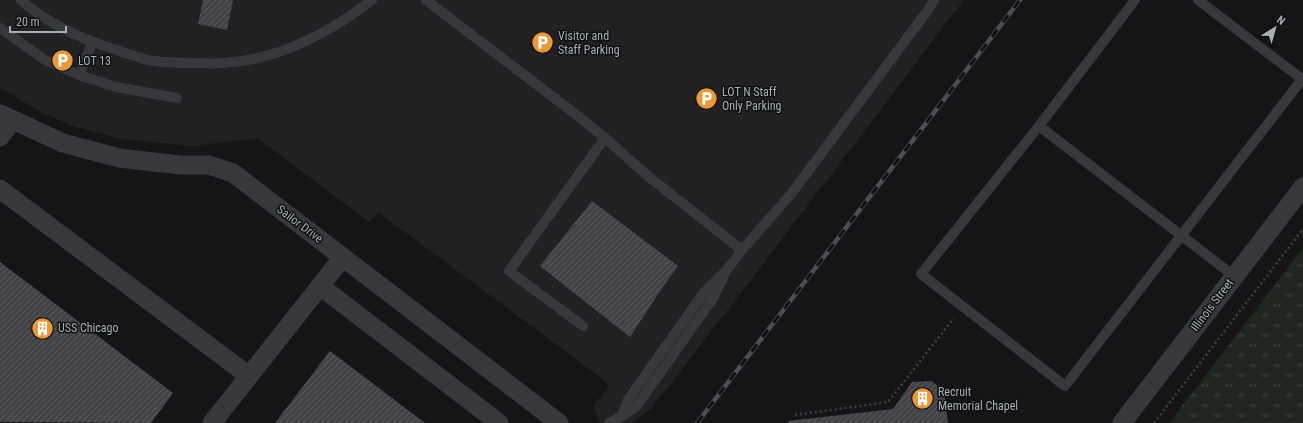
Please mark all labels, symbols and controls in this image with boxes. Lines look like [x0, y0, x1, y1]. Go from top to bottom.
scale bar [10, 8, 66, 34]
north arrow [1255, 8, 1295, 48]
text: N [1274, 13, 1288, 28]
text: 20 m [16, 15, 40, 29]
place label: Visitor and Staff Parking [558, 29, 620, 57]
parking icon: Visitor and Staff Parking [530, 30, 556, 56]
parking icon: LOT 13 [49, 48, 75, 74]
place label: LOT 13 [78, 54, 111, 68]
place label: LOT N Staff Only Parking [722, 85, 781, 113]
parking icon: LOT N Staff Only Parking [693, 86, 719, 112]
street label: Sailor Drive [274, 202, 326, 246]
street label: Illinois Street [1188, 276, 1237, 334]
building icon: USS Chicago [30, 315, 56, 341]
place label: USS Chicago [58, 321, 119, 335]
place label: Recruit Memorial Chapel [938, 385, 1018, 413]
building icon: Recruit Memorial Chapel [909, 386, 935, 412]

